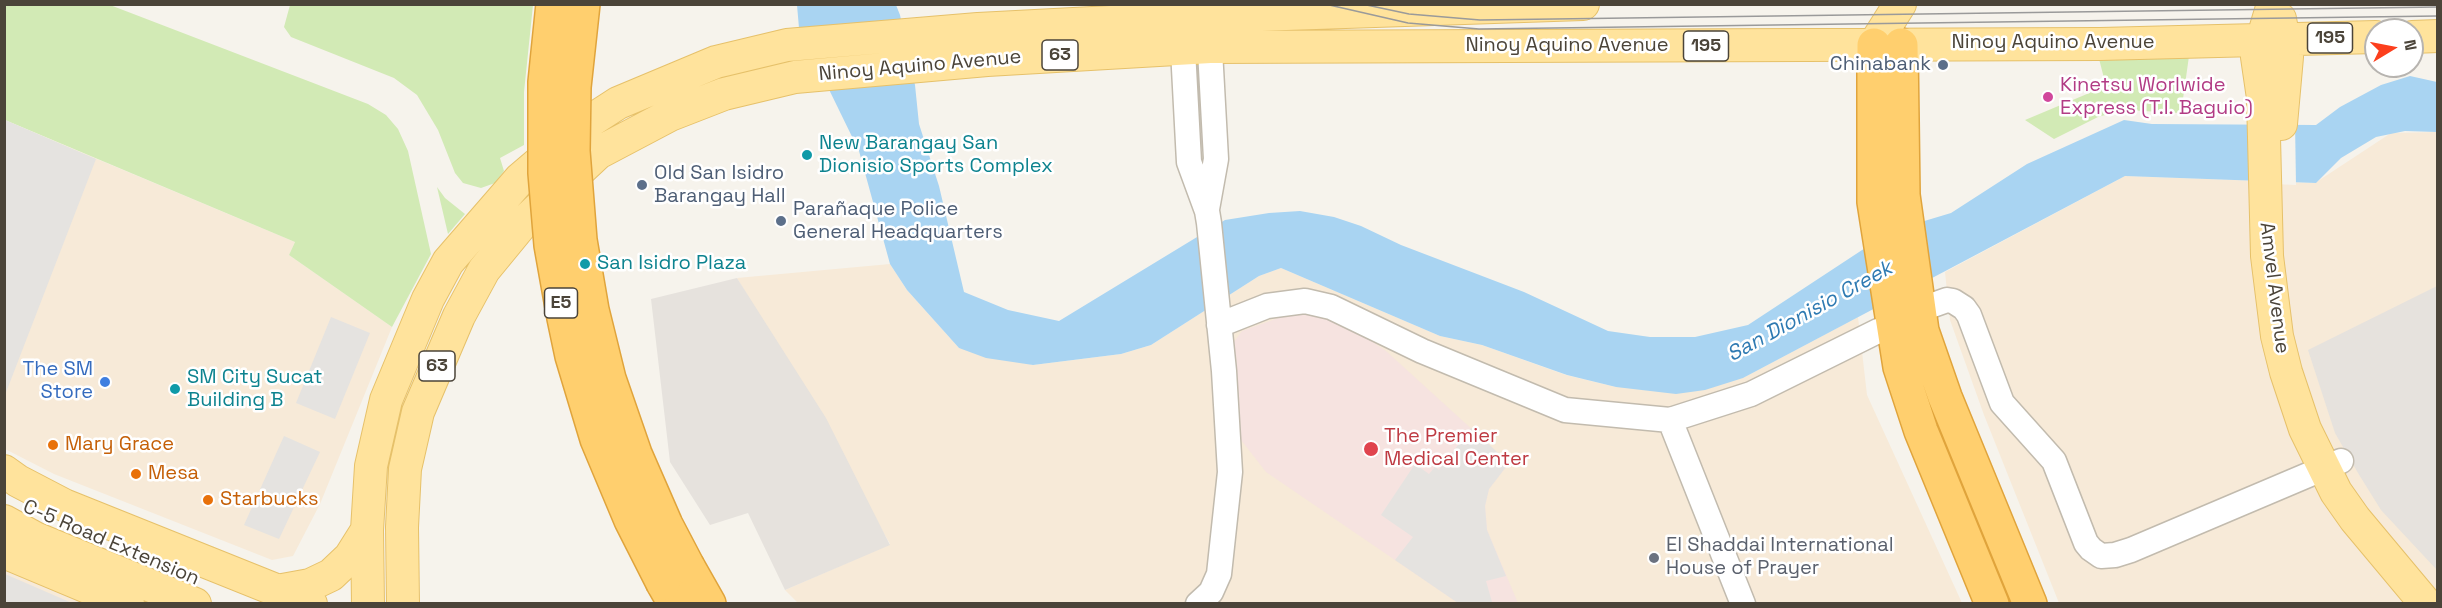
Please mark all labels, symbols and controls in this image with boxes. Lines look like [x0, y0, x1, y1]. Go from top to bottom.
north arrow [2364, 18, 2424, 78]
road number: 195 [2308, 23, 2352, 53]
road number: 195 [1684, 31, 1728, 61]
street label: Ninoy Aquino Avenue [1951, 31, 2155, 55]
street label: Ninoy Aquino Avenue [1465, 34, 1669, 58]
text: N [2399, 38, 2422, 52]
road number: 63 [1042, 40, 1078, 70]
street label: Ninoy Aquino Avenue [818, 45, 1022, 87]
place label: Chinabank [1830, 53, 1931, 77]
marker: Chinabank [1936, 58, 1950, 72]
place label: Kinetsu Worlwide Express (T.I. Baguio) [2060, 74, 2253, 121]
marker: Kinetsu Worlwide Express (T.I. Baguio) [2041, 90, 2055, 104]
place label: New Barangay San Dionisio Sports Complex [819, 132, 1053, 179]
marker: New Barangay San Dionisio Sports Complex [800, 148, 814, 162]
place label: Old San Isidro Barangay Hall [654, 162, 786, 209]
marker: Old San Isidro Barangay Hall [635, 178, 649, 192]
place label: Parañaque Police General Headquarters [793, 198, 1003, 245]
marker: Parañaque Police General Headquarters [774, 214, 788, 228]
street label: Amvel Avenue [2254, 221, 2294, 355]
place label: San Isidro Plaza [597, 252, 746, 276]
water label: San Dionisio Creek [1723, 256, 1897, 368]
marker: San Isidro Plaza [578, 257, 592, 271]
road number: E5 [544, 288, 578, 318]
road number: 63 [419, 351, 455, 381]
place label: The SM Store [22, 358, 93, 405]
place label: SM City Sucat Building B [187, 366, 323, 413]
marker: The SM Store [98, 375, 112, 389]
marker: SM City Sucat Building B [168, 382, 182, 396]
place label: The Premier Medical Center [1384, 425, 1529, 472]
place label: Mary Grace [65, 433, 174, 457]
marker: Mary Grace [46, 438, 60, 452]
marker: The Premier Medical Center [1362, 440, 1380, 458]
place label: Mesa [148, 462, 199, 486]
marker: Mesa [129, 467, 143, 481]
place label: Starbucks [220, 488, 319, 512]
marker: Starbucks [201, 493, 215, 507]
street label: C-5 Road Extension [19, 495, 203, 591]
place label: El Shaddai International House of Prayer [1666, 534, 1894, 581]
marker: El Shaddai International House of Prayer [1647, 551, 1661, 565]

